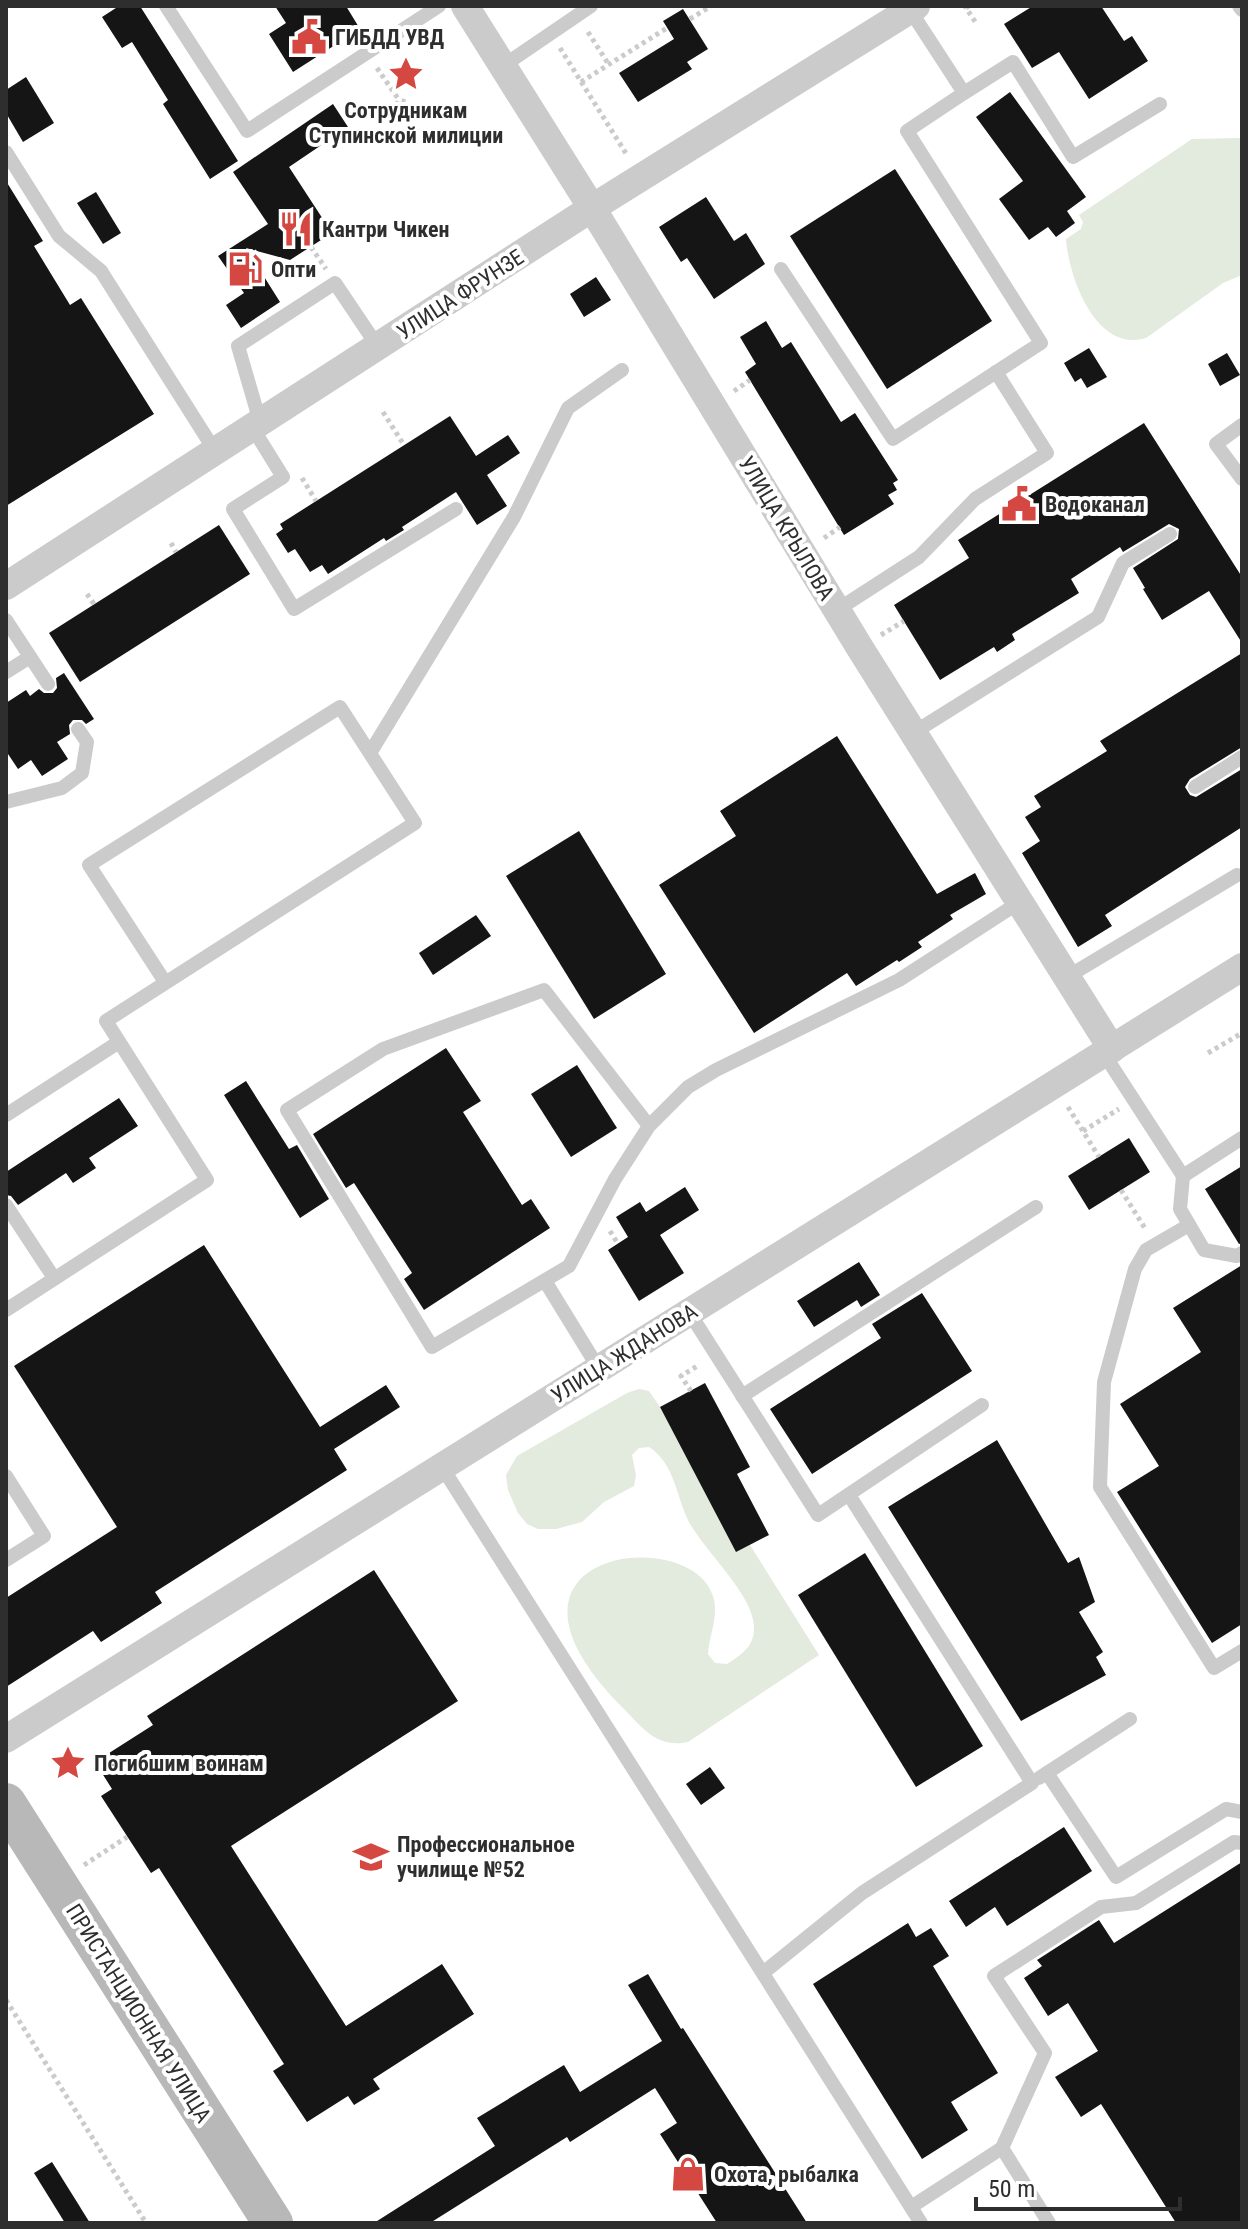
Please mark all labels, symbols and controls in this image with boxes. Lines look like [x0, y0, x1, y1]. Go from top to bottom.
public building icon: ГИБДД УВД [290, 18, 328, 56]
place label: ГИБДД УВД [335, 25, 445, 50]
place icon: Сотрудникам Ступинской милиции [387, 55, 425, 93]
place label: Сотрудникам Ступинской милиции [309, 98, 503, 148]
restaurant icon: Кантри Чикен [277, 210, 315, 248]
place label: Кантри Чикен [322, 217, 450, 242]
street label: УЛИЦА ФРУНЗЕ [392, 244, 528, 345]
fuel station icon: Опти [226, 250, 264, 288]
place label: Опти [271, 257, 316, 282]
street label: УЛИЦА КРЫЛОВА [734, 452, 840, 605]
public building icon: Водоканал [1000, 485, 1038, 523]
place label: Водоканал [1045, 492, 1145, 517]
street label: УЛИЦА ЖДАНОВА [547, 1298, 702, 1408]
place icon: Погибшим воинам [49, 1744, 87, 1782]
place label: Погибшим воинам [94, 1751, 264, 1776]
place label: Профессиональное училище №52 [397, 1832, 575, 1882]
school or university icon: Профессиональное училище №52 [352, 1838, 390, 1876]
street label: ПРИСТАНЦИОННАЯ УЛИЦА [61, 1899, 216, 2127]
shop icon: Охота, рыбалка [669, 2155, 707, 2193]
scale bar [976, 2161, 1180, 2211]
place label: Охота, рыбалка [714, 2162, 859, 2187]
text: 50 m [988, 2175, 1035, 2203]

